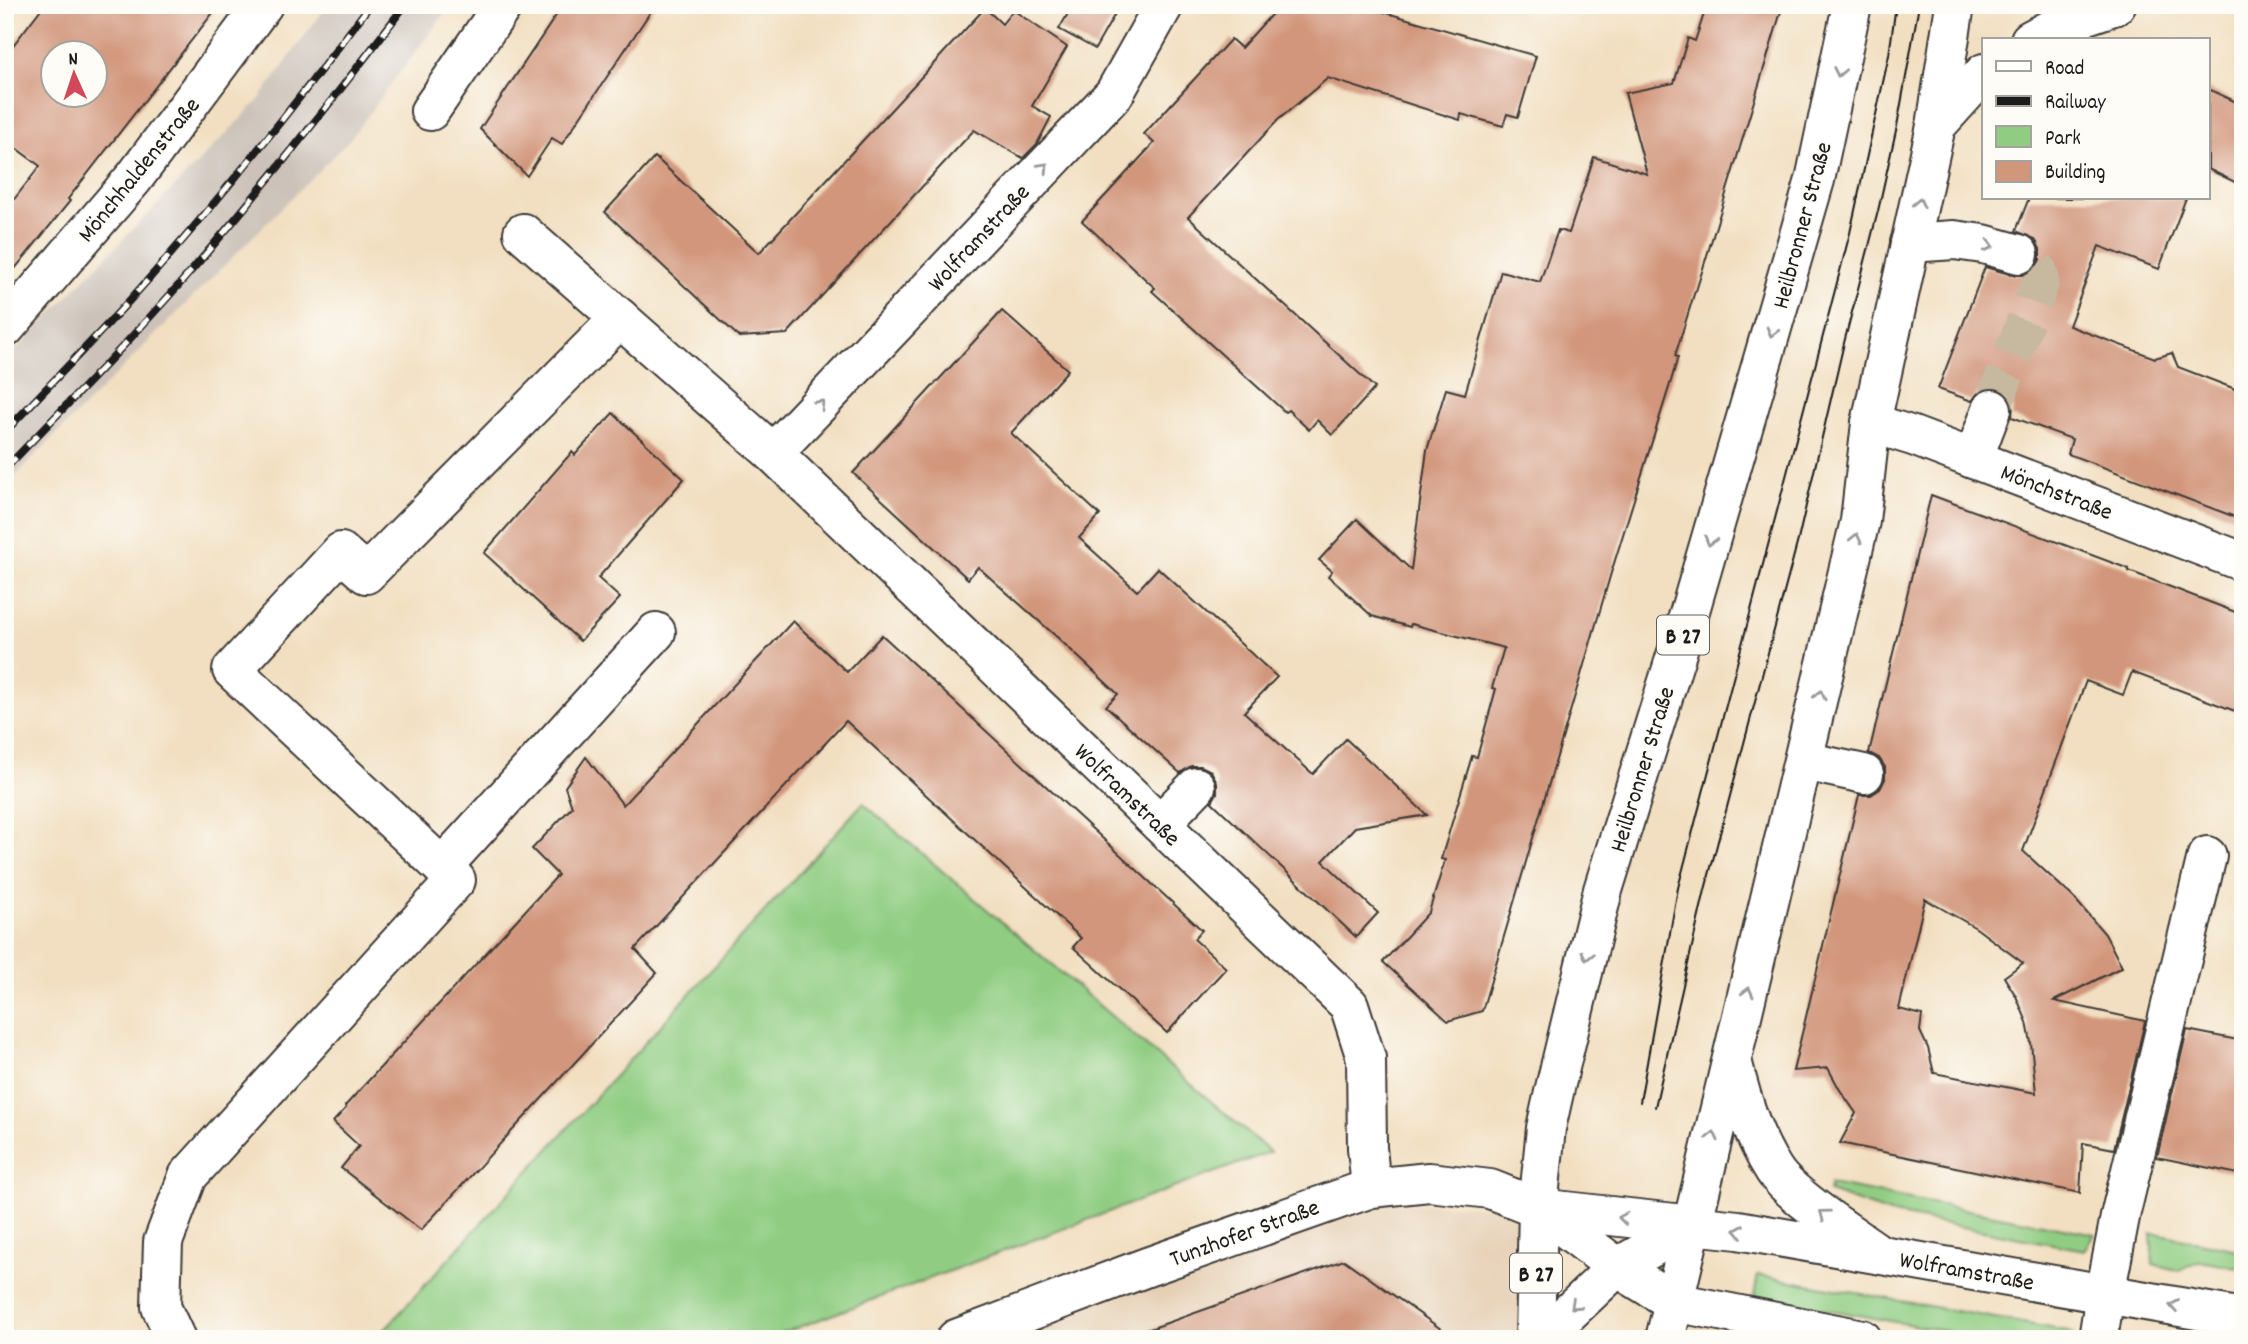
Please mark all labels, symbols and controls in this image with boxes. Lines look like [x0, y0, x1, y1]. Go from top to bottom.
north arrow [38, 38, 108, 108]
legend [1982, 38, 2210, 200]
text: N [68, 47, 79, 74]
text: Road [2045, 55, 2084, 85]
one-way arrow [1833, 66, 1848, 78]
text: Railway [2045, 89, 2106, 119]
street label: Mönchhaldenstraße [71, 91, 210, 251]
text: Park [2045, 125, 2081, 155]
street label: Heilbronner Straße [1765, 138, 1843, 313]
text: Building [2045, 159, 2105, 189]
one-way arrow [1036, 163, 1048, 176]
street label: Wolframstraße [921, 178, 1039, 300]
one-way arrow [1910, 197, 1925, 209]
one-way arrow [1983, 238, 1995, 252]
one-way arrow [1766, 326, 1780, 338]
one-way arrow [812, 399, 825, 412]
street label: Mönchstraße [1995, 457, 2117, 531]
one-way arrow [1847, 532, 1862, 544]
one-way arrow [1704, 535, 1719, 547]
road number: B 27 [1657, 615, 1709, 654]
street label: Heilbronner Straße [1603, 683, 1685, 857]
one-way arrow [1811, 689, 1826, 701]
street label: Wolframstraße [1065, 737, 1187, 856]
one-way arrow [1581, 950, 1595, 962]
one-way arrow [1740, 986, 1754, 998]
one-way arrow [1705, 1130, 1720, 1142]
street label: Tunzhofer Straße [1166, 1192, 1325, 1278]
one-way arrow [1819, 1209, 1832, 1222]
one-way arrow [1618, 1211, 1629, 1226]
one-way arrow [1733, 1224, 1745, 1239]
street label: Wolframstraße [1896, 1244, 2037, 1302]
road number: B 27 [1510, 1254, 1562, 1292]
one-way arrow [1570, 1297, 1583, 1310]
one-way arrow [2168, 1299, 2180, 1314]

